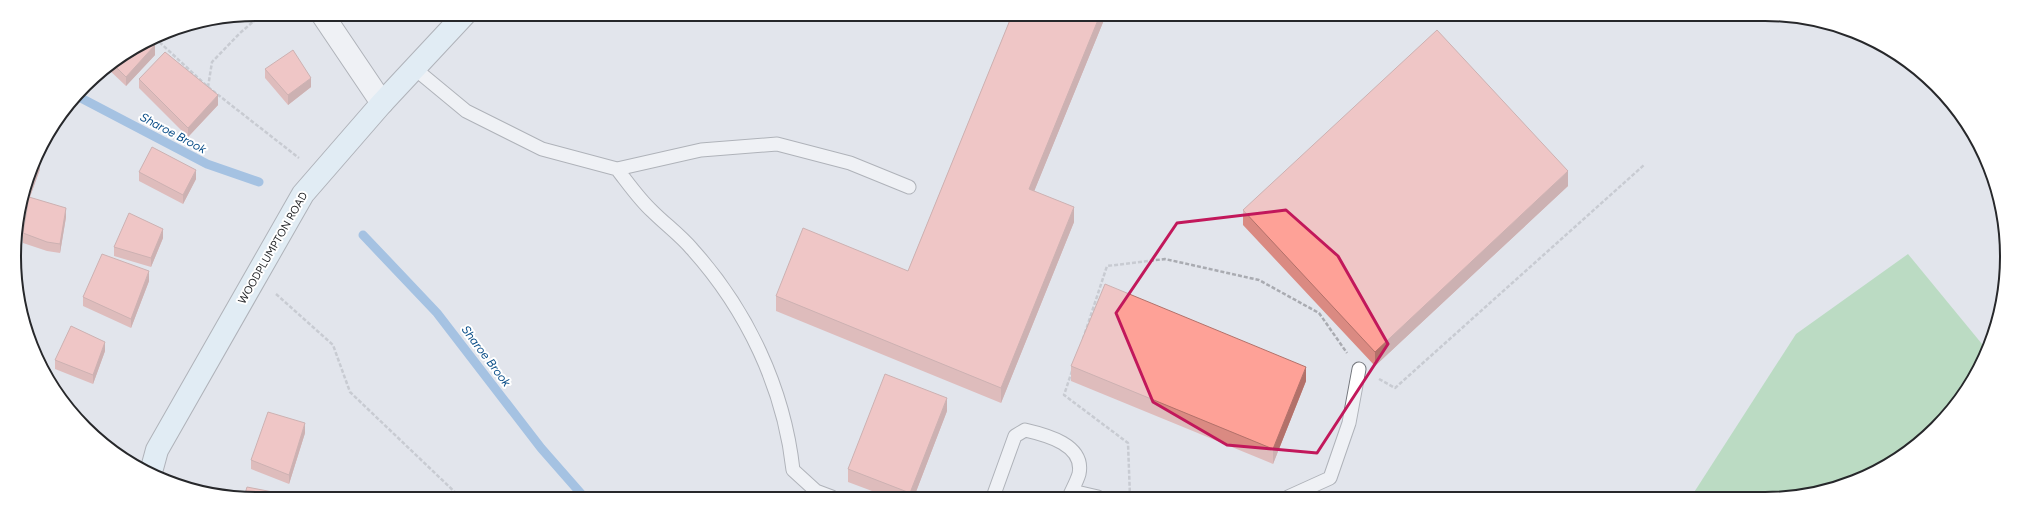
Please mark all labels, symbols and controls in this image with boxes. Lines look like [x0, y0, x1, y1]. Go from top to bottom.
water label: Sharoe Brook [138, 110, 209, 157]
street label: WOODPLUMPTON ROAD [236, 189, 311, 306]
water label: Sharoe Brook [458, 323, 514, 390]

